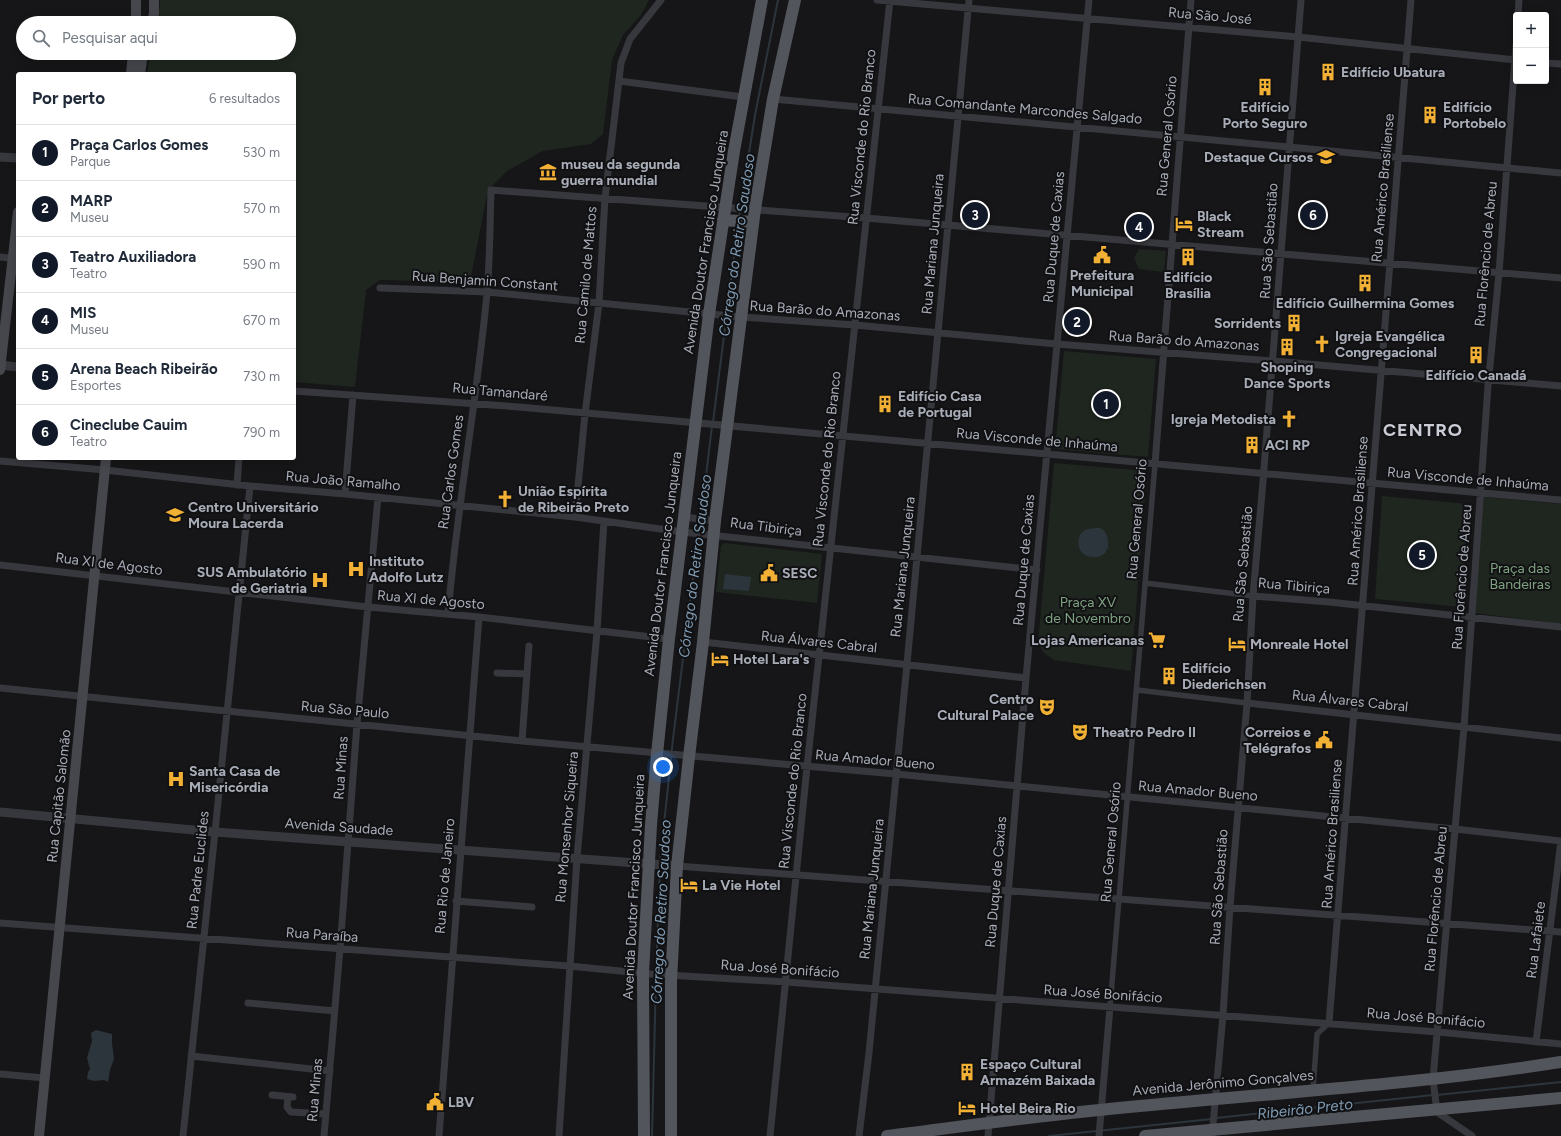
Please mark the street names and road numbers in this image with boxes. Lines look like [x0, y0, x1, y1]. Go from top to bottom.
street label: Rua São José [1167, 4, 1253, 28]
street label: Rua Visconde do Rio Branco [844, 48, 880, 226]
street label: Rua General Osório [1153, 75, 1181, 197]
street label: Rua Comandante Marcondes Salgado [907, 90, 1143, 128]
street label: Rua Américo Brasiliense [1368, 112, 1398, 263]
street label: Avenida Doutor Francisco Junqueira [680, 129, 732, 355]
street label: Rua Duque de Caxias [1040, 171, 1068, 303]
street label: Rua Mariana Junqueira [918, 173, 948, 315]
street label: Rua Florêncio de Abreu [1471, 181, 1501, 327]
street label: Rua São Sebastião [1256, 182, 1282, 300]
street label: Rua Camilo de Mattos [572, 206, 600, 344]
street label: Rua Benjamin Constant [411, 267, 559, 295]
street label: Rua Barão do Amazonas [749, 297, 901, 325]
street label: Rua Barão do Amazonas [1108, 327, 1260, 355]
street label: Rua Visconde do Rio Branco [809, 370, 845, 548]
street label: Rua Tamandaré [452, 379, 549, 405]
street label: Rua Carlos Gomes [435, 414, 467, 530]
street label: Rua Visconde de Inhaúma [955, 424, 1119, 456]
street label: Rua Américo Brasiliense [1344, 435, 1372, 586]
street label: Avenida Doutor Francisco Junqueira [641, 451, 685, 677]
street label: Rua General Osório [1123, 458, 1151, 580]
street label: Rua Visconde de Inhaúma [1386, 463, 1550, 495]
street label: Rua João Ramalho [285, 468, 401, 494]
street label: Rua Duque de Caxias [1010, 494, 1038, 626]
street label: Rua Mariana Junqueira [887, 496, 919, 638]
street label: Rua Florêncio de Abreu [1448, 504, 1476, 650]
street label: Rua São Sebastião [1229, 505, 1257, 623]
street label: Rua Tibiriça [729, 514, 803, 540]
street label: Rua XI de Agosto [54, 549, 164, 579]
street label: Rua Tibiriça [1257, 574, 1331, 598]
street label: Rua XI de Agosto [376, 587, 486, 613]
street label: Rua Álvares Cabral [760, 627, 878, 657]
street label: Rua Álvares Cabral [1291, 686, 1409, 716]
street label: Rua Visconde do Rio Branco [775, 692, 811, 870]
street label: Rua São Paulo [300, 698, 390, 722]
street label: Rua Capitão Salomão [44, 728, 74, 864]
street label: Rua Minas [330, 736, 352, 800]
street label: Rua Amador Bueno [814, 746, 936, 774]
street label: Rua Monsenhor Siqueira [552, 751, 582, 903]
street label: Rua Américo Brasiliense [1318, 758, 1346, 909]
street label: Avenida Doutor Francisco Junqueira [620, 774, 648, 1000]
street label: Rua Amador Bueno [1137, 777, 1259, 805]
street label: Rua General Osório [1097, 781, 1125, 903]
street label: Rua Padre Euclides [183, 810, 213, 930]
street label: Avenida Saudade [284, 815, 394, 839]
street label: Rua Duque de Caxias [982, 816, 1010, 948]
street label: Rua Rio de Janeiro [431, 817, 459, 935]
street label: Rua Mariana Junqueira [856, 818, 888, 960]
street label: Rua Florêncio de Abreu [1421, 826, 1451, 972]
street label: Rua São Sebastião [1206, 828, 1232, 946]
street label: Rua Lafaiete [1523, 900, 1549, 980]
street label: Rua Paraíba [285, 924, 359, 946]
street label: Rua José Bonifácio [720, 956, 840, 982]
street label: Rua José Bonifácio [1043, 981, 1163, 1007]
street label: Rua José Bonifácio [1366, 1004, 1486, 1032]
street label: Rua Minas [304, 1058, 326, 1122]
street label: Avenida Jerônimo Gonçalves [1132, 1067, 1314, 1099]

